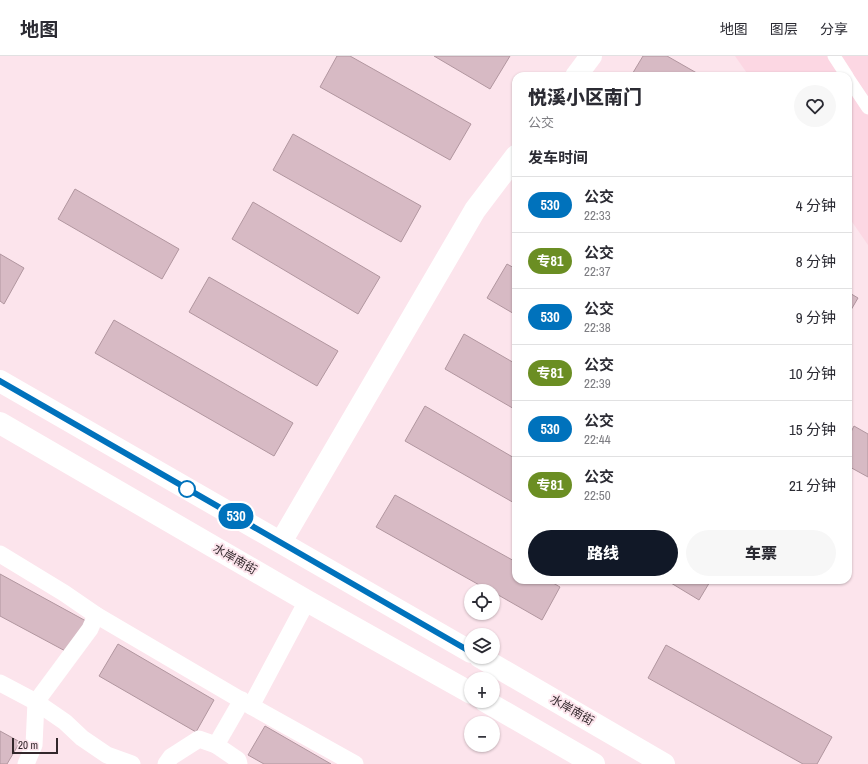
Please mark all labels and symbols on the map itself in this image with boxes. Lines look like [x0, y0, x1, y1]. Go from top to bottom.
unlabelled marker [178, 480, 196, 498]
line badge: 530 [213, 503, 259, 529]
street label: 水岸南街 [210, 540, 260, 578]
street label: 水岸南街 [547, 691, 597, 729]
scale bar [12, 736, 58, 755]

